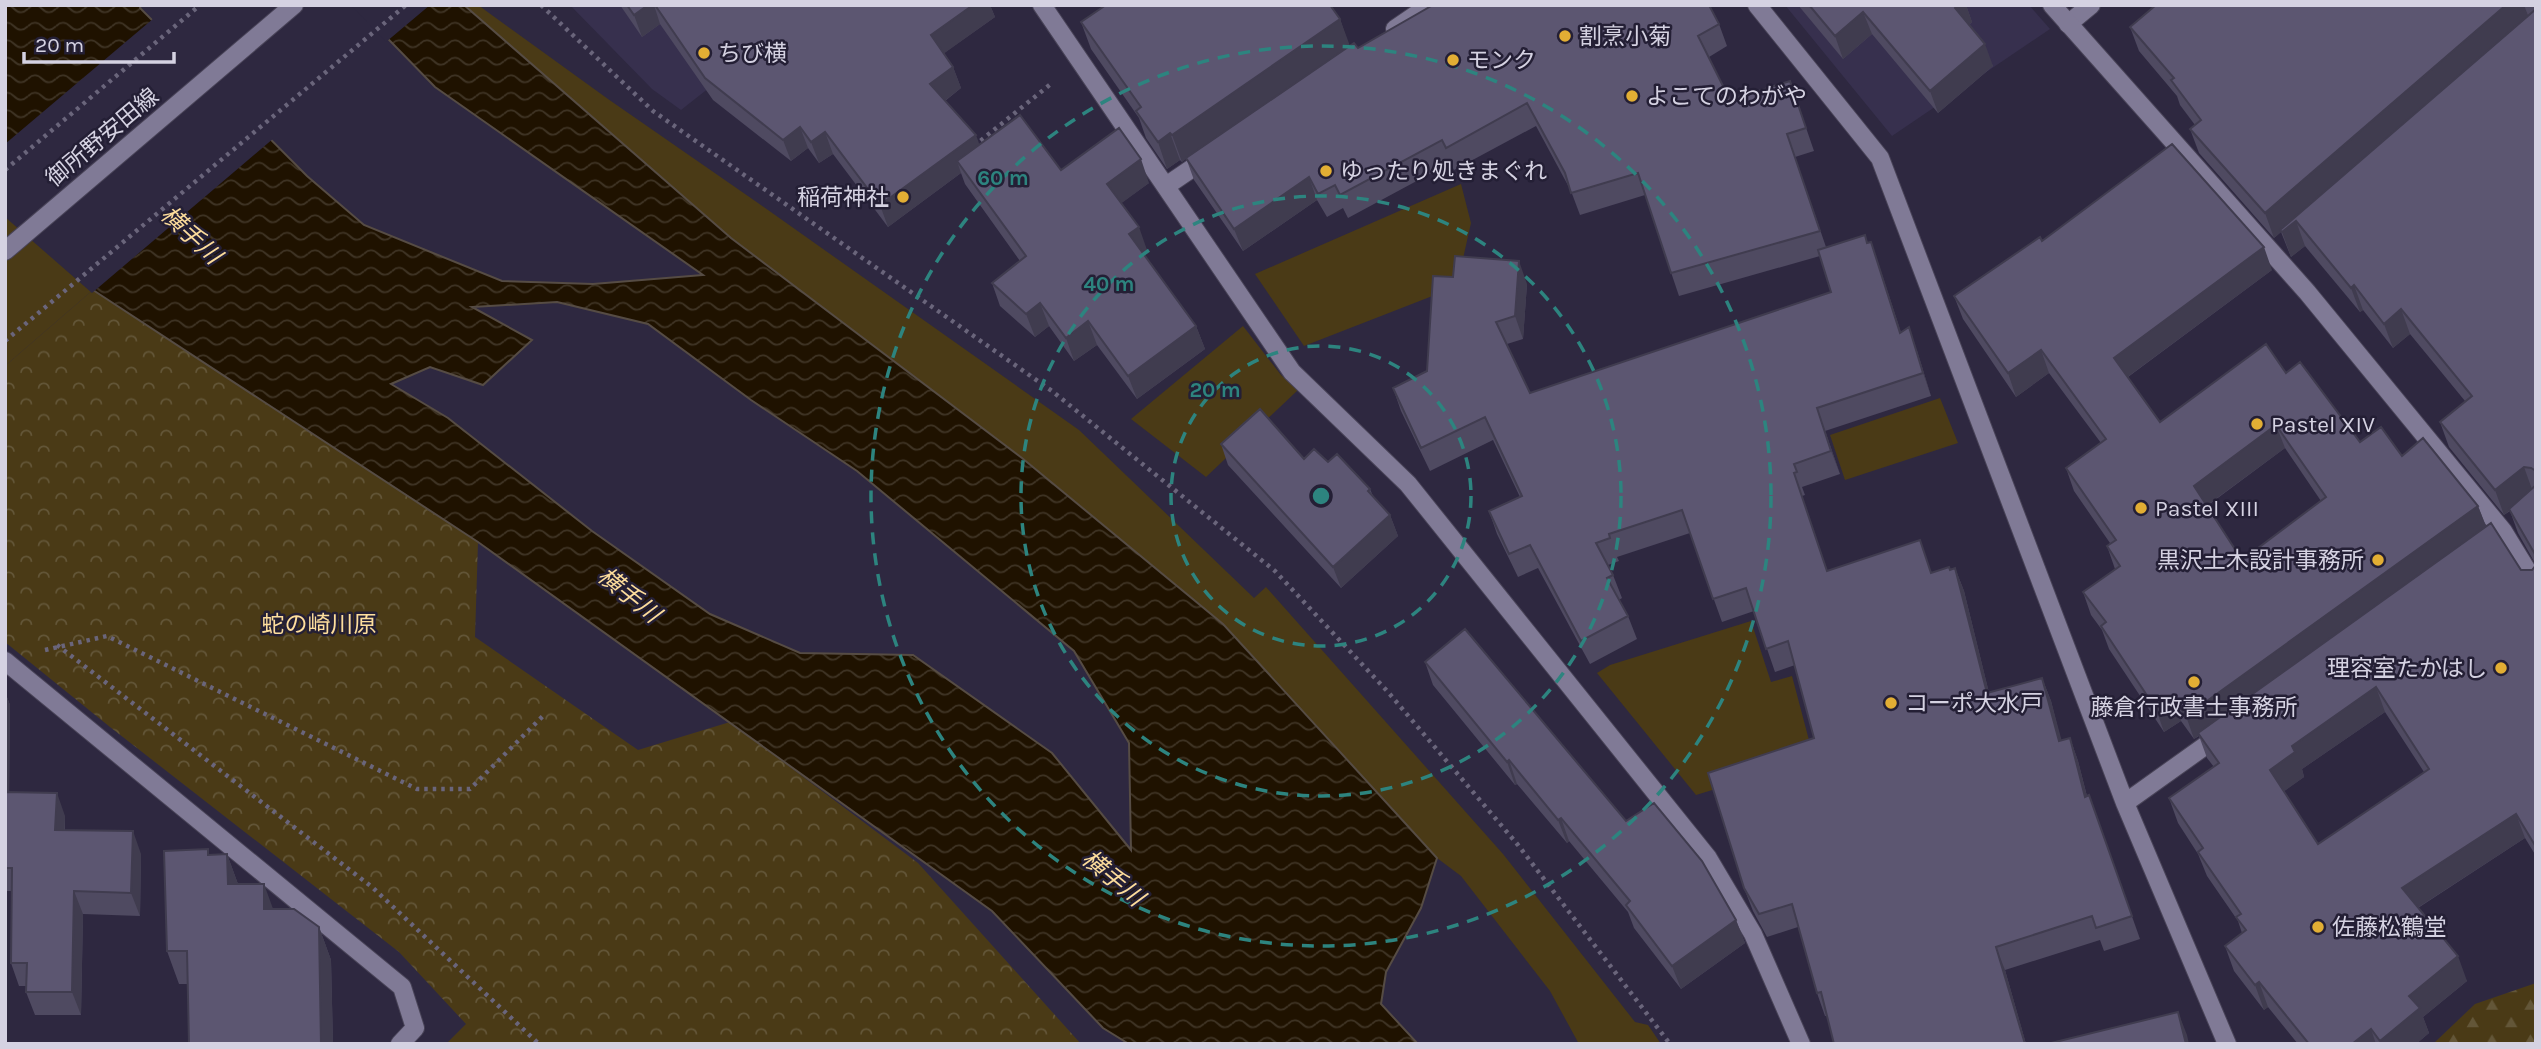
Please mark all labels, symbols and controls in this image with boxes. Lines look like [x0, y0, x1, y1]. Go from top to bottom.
scale bar [24, 21, 175, 65]
place label: 割烹小菊 [1579, 23, 1671, 50]
marker: 割烹小菊 [1557, 28, 1573, 44]
text: 20 m [35, 33, 84, 57]
place label: ちび横 [718, 40, 787, 67]
marker: ちび横 [696, 45, 712, 61]
place label: モンク [1467, 47, 1536, 74]
marker: モンク [1445, 52, 1461, 68]
street label: 御所野安田線 [41, 83, 164, 192]
place label: よこてのわがや [1646, 83, 1807, 110]
marker: よこてのわがや [1624, 88, 1640, 104]
place label: ゆったり処きまぐれ [1340, 158, 1547, 185]
marker: ゆったり処きまぐれ [1318, 163, 1334, 179]
text: 60 m [977, 166, 1029, 190]
place label: 稲荷神社 [797, 184, 889, 211]
marker: 稲荷神社 [895, 189, 911, 205]
water label: 横手川 [155, 200, 229, 272]
text: 40 m [1083, 272, 1135, 296]
text: 20 m [1189, 378, 1241, 402]
place label: Pastel XIV [2271, 411, 2375, 438]
marker: Pastel XIV [2249, 416, 2265, 432]
centre of rings [1309, 484, 1333, 508]
place label: Pastel XIII [2155, 495, 2259, 522]
marker: Pastel XIII [2133, 500, 2149, 516]
place label: 黒沢土木設計事務所 [2157, 547, 2364, 574]
marker: 黒沢土木設計事務所 [2370, 552, 2386, 568]
water label: 横手川 [592, 561, 668, 630]
park label: 蛇の崎川原 [262, 611, 377, 638]
place label: 理容室たかはし [2327, 655, 2487, 682]
marker: 理容室たかはし [2493, 660, 2509, 676]
marker: 藤倉行政書士事務所 [2186, 674, 2202, 690]
place label: コーポ大水戸 [1905, 690, 2043, 717]
place label: 藤倉行政書士事務所 [2091, 694, 2298, 721]
marker: コーポ大水戸 [1883, 695, 1899, 711]
water label: 横手川 [1076, 844, 1152, 914]
place label: 佐藤松鶴堂 [2332, 914, 2447, 941]
marker: 佐藤松鶴堂 [2310, 919, 2326, 935]

